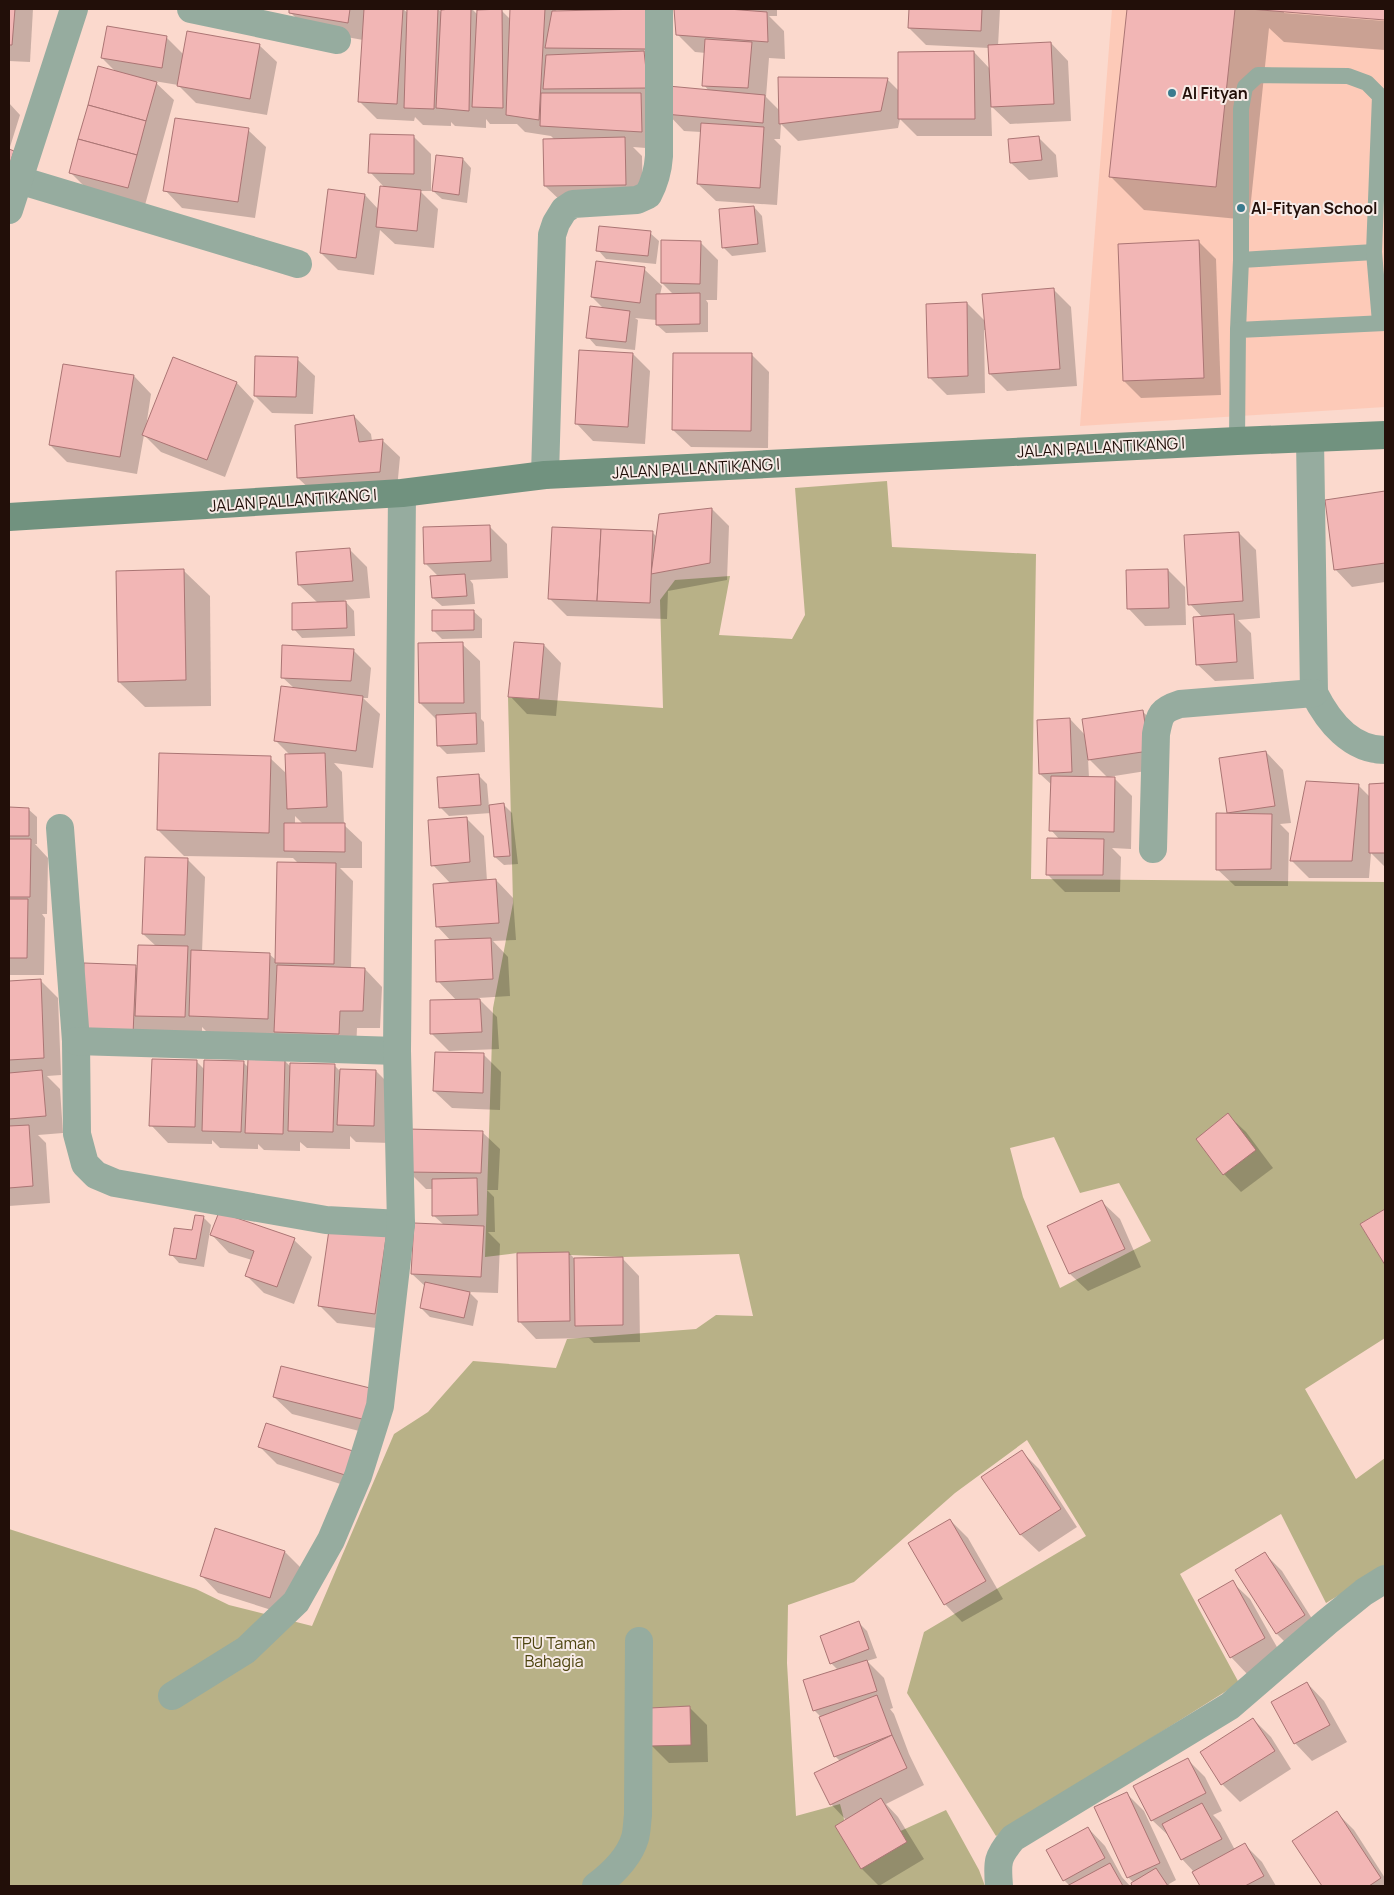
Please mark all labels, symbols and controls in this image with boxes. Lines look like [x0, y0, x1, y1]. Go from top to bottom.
place label: Al Fityan [1182, 82, 1248, 104]
marker: Al Fityan [1166, 87, 1178, 99]
place label: Al-Fityan School [1251, 197, 1378, 219]
marker: Al-Fityan School [1235, 202, 1247, 214]
street label: JALAN PALLANTIKANG I [1016, 432, 1186, 462]
street label: JALAN PALLANTIKANG I [611, 453, 781, 483]
street label: JALAN PALLANTIKANG I [208, 483, 378, 517]
park label: TPU Taman Bahagia [513, 1632, 595, 1672]

